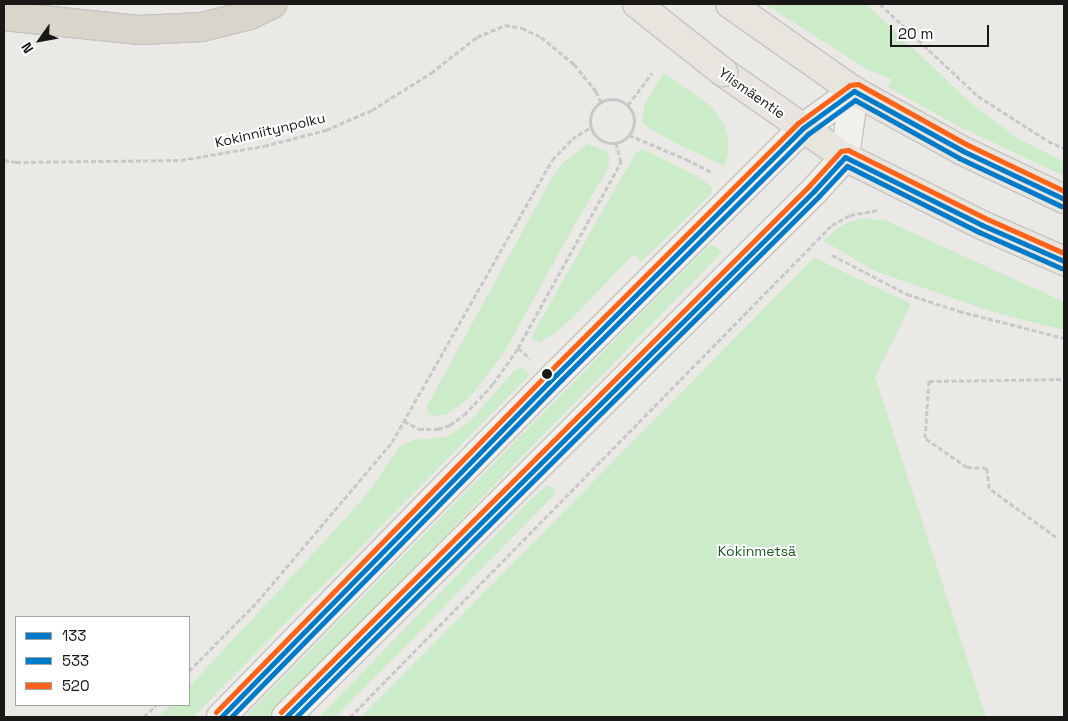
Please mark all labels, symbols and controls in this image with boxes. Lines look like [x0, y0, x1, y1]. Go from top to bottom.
north arrow [15, 15, 65, 65]
scale bar [893, 15, 992, 47]
text: 20 m [898, 24, 933, 43]
text: N [17, 39, 37, 57]
street label: Ylismäentie [715, 64, 789, 122]
street label: Kokinniitynpolku [213, 109, 327, 151]
unlabelled marker [542, 369, 552, 379]
park label: Kokinmetsä [718, 543, 796, 559]
legend [15, 616, 190, 706]
text: 133 [62, 626, 86, 645]
text: 533 [62, 651, 89, 670]
text: 520 [62, 676, 90, 695]

